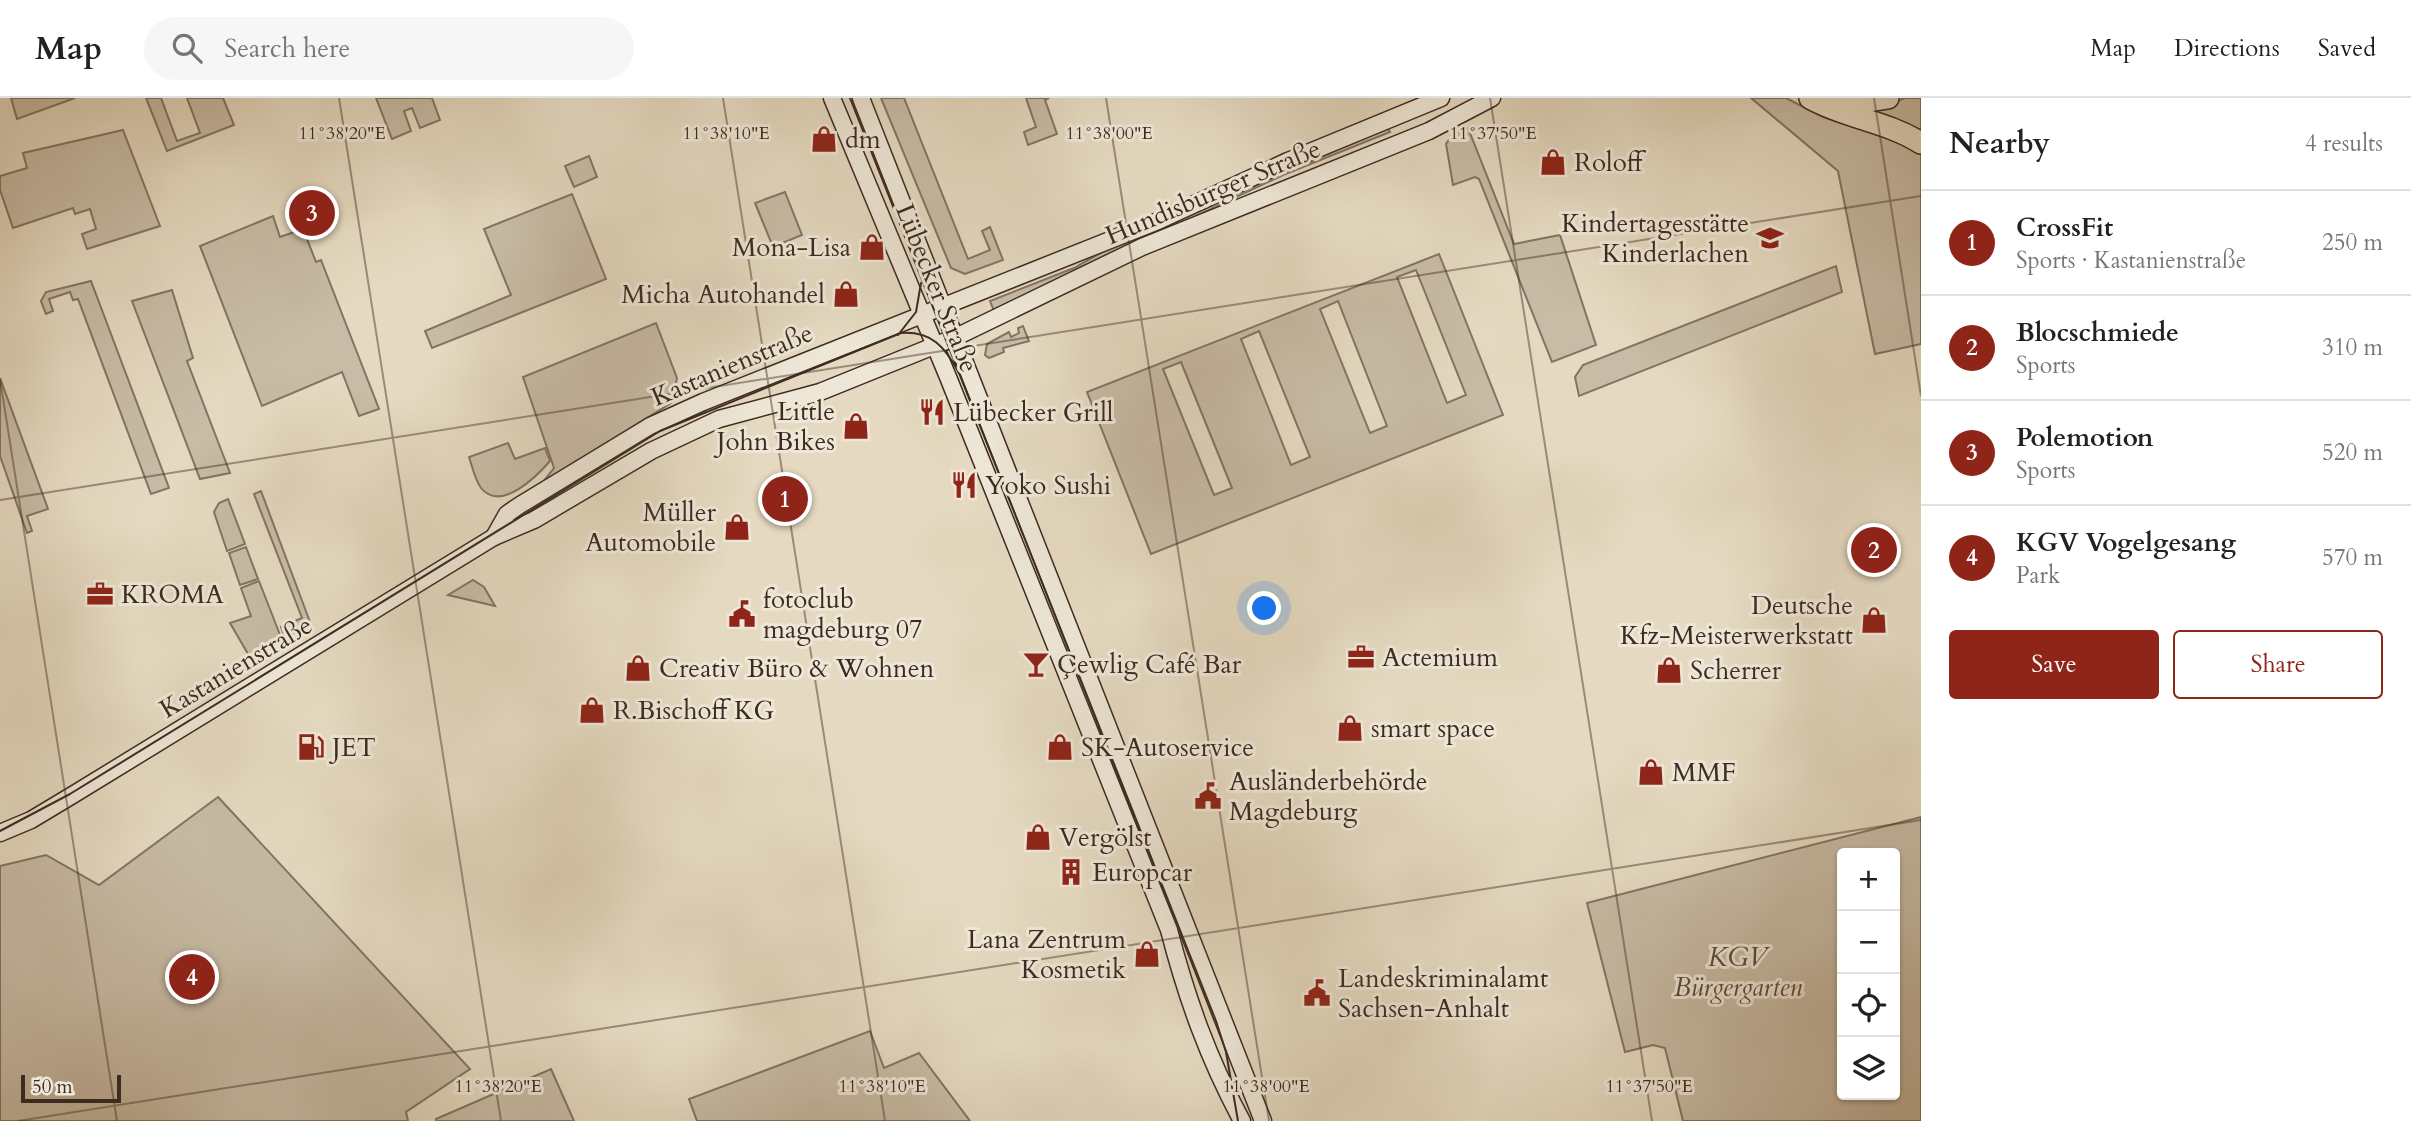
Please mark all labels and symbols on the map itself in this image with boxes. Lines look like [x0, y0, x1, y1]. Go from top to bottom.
text: 11°38'20"E [298, 121, 386, 146]
text: 11°38'10"E [682, 121, 770, 146]
text: 11°38'00"E [1065, 121, 1153, 146]
text: 11°37'50"E [1449, 121, 1537, 146]
place label: dm [845, 122, 881, 157]
shop icon: dm [809, 124, 839, 154]
street label: Hundisburger Straße [1100, 131, 1326, 253]
place label: Roloff [1574, 145, 1647, 180]
shop icon: Roloff [1538, 147, 1568, 177]
pin: 3 [289, 187, 335, 239]
street label: Lübecker Straße [887, 198, 987, 378]
place label: Kindertagesstätte Kinderlachen [1561, 206, 1749, 271]
school or university icon: Kindertagesstätte Kinderlachen [1755, 223, 1785, 253]
place label: Mona-Lisa [732, 230, 851, 265]
shop icon: Mona-Lisa [857, 232, 887, 262]
place label: Micha Autohandel [621, 277, 825, 312]
shop icon: Micha Autohandel [831, 279, 861, 309]
street label: Kastanienstraße [646, 315, 818, 415]
place label: Little John Bikes [713, 394, 835, 459]
place label: Lübecker Grill [953, 395, 1114, 430]
restaurant icon: Lübecker Grill [917, 397, 947, 427]
shop icon: Little John Bikes [841, 411, 871, 441]
place label: Yoko Sushi [985, 468, 1111, 503]
restaurant icon: Yoko Sushi [949, 470, 979, 500]
pin: 1 [762, 473, 808, 525]
place label: Müller Automobile [585, 495, 717, 560]
shop icon: Müller Automobile [722, 512, 752, 542]
pin: 2 [1851, 524, 1897, 576]
place label: KROMA [121, 577, 224, 612]
office icon: KROMA [85, 579, 115, 609]
place label: fotoclub magdeburg 07 [763, 582, 922, 647]
place label: Deutsche Kfz-Meisterwerkstatt [1620, 588, 1853, 653]
your location [1247, 591, 1281, 625]
public building icon: fotoclub magdeburg 07 [727, 599, 757, 629]
shop icon: Deutsche Kfz-Meisterwerkstatt [1859, 605, 1889, 635]
street label: Kastanienstraße [153, 608, 319, 726]
place label: Actemium [1382, 640, 1498, 675]
office icon: Actemium [1346, 642, 1376, 672]
place label: Çewlig Café Bar [1057, 647, 1242, 682]
bar icon: Çewlig Café Bar [1021, 649, 1051, 679]
place label: Creativ Büro & Wohnen [659, 651, 934, 686]
shop icon: Creativ Büro & Wohnen [623, 653, 653, 683]
place label: Scherrer [1690, 653, 1782, 688]
shop icon: Scherrer [1654, 655, 1684, 685]
place label: R.Bischoff KG [613, 693, 774, 728]
shop icon: R.Bischoff KG [577, 695, 607, 725]
place label: smart space [1371, 711, 1495, 746]
shop icon: smart space [1335, 713, 1365, 743]
place label: JET [328, 730, 376, 765]
place label: SK-Autoservice [1081, 730, 1254, 765]
fuel station icon: JET [296, 732, 326, 762]
shop icon: SK-Autoservice [1045, 732, 1075, 762]
place label: MMF [1672, 755, 1736, 790]
shop icon: MMF [1636, 757, 1666, 787]
place label: Ausländerbehörde Magdeburg [1229, 764, 1428, 829]
public building icon: Ausländerbehörde Magdeburg [1193, 781, 1223, 811]
place label: Vergölst [1059, 820, 1152, 855]
shop icon: Vergölst [1023, 822, 1053, 852]
place label: Europcar [1092, 855, 1193, 890]
building icon: Europcar [1056, 857, 1086, 887]
place label: Lana Zentrum Kosmetik [967, 922, 1126, 987]
shop icon: Lana Zentrum Kosmetik [1132, 939, 1162, 969]
park label: KGV Bürgergarten [1674, 940, 1803, 1005]
pin: 4 [169, 951, 215, 1003]
place label: Landeskriminalamt Sachsen-Anhalt [1338, 961, 1548, 1026]
public building icon: Landeskriminalamt Sachsen-Anhalt [1302, 978, 1332, 1008]
scale bar [21, 1072, 121, 1104]
text: 11°38'20"E [454, 1074, 542, 1099]
text: 11°38'10"E [838, 1074, 926, 1099]
text: 11°38'00"E [1222, 1074, 1310, 1099]
text: 11°37'50"E [1605, 1074, 1693, 1099]

